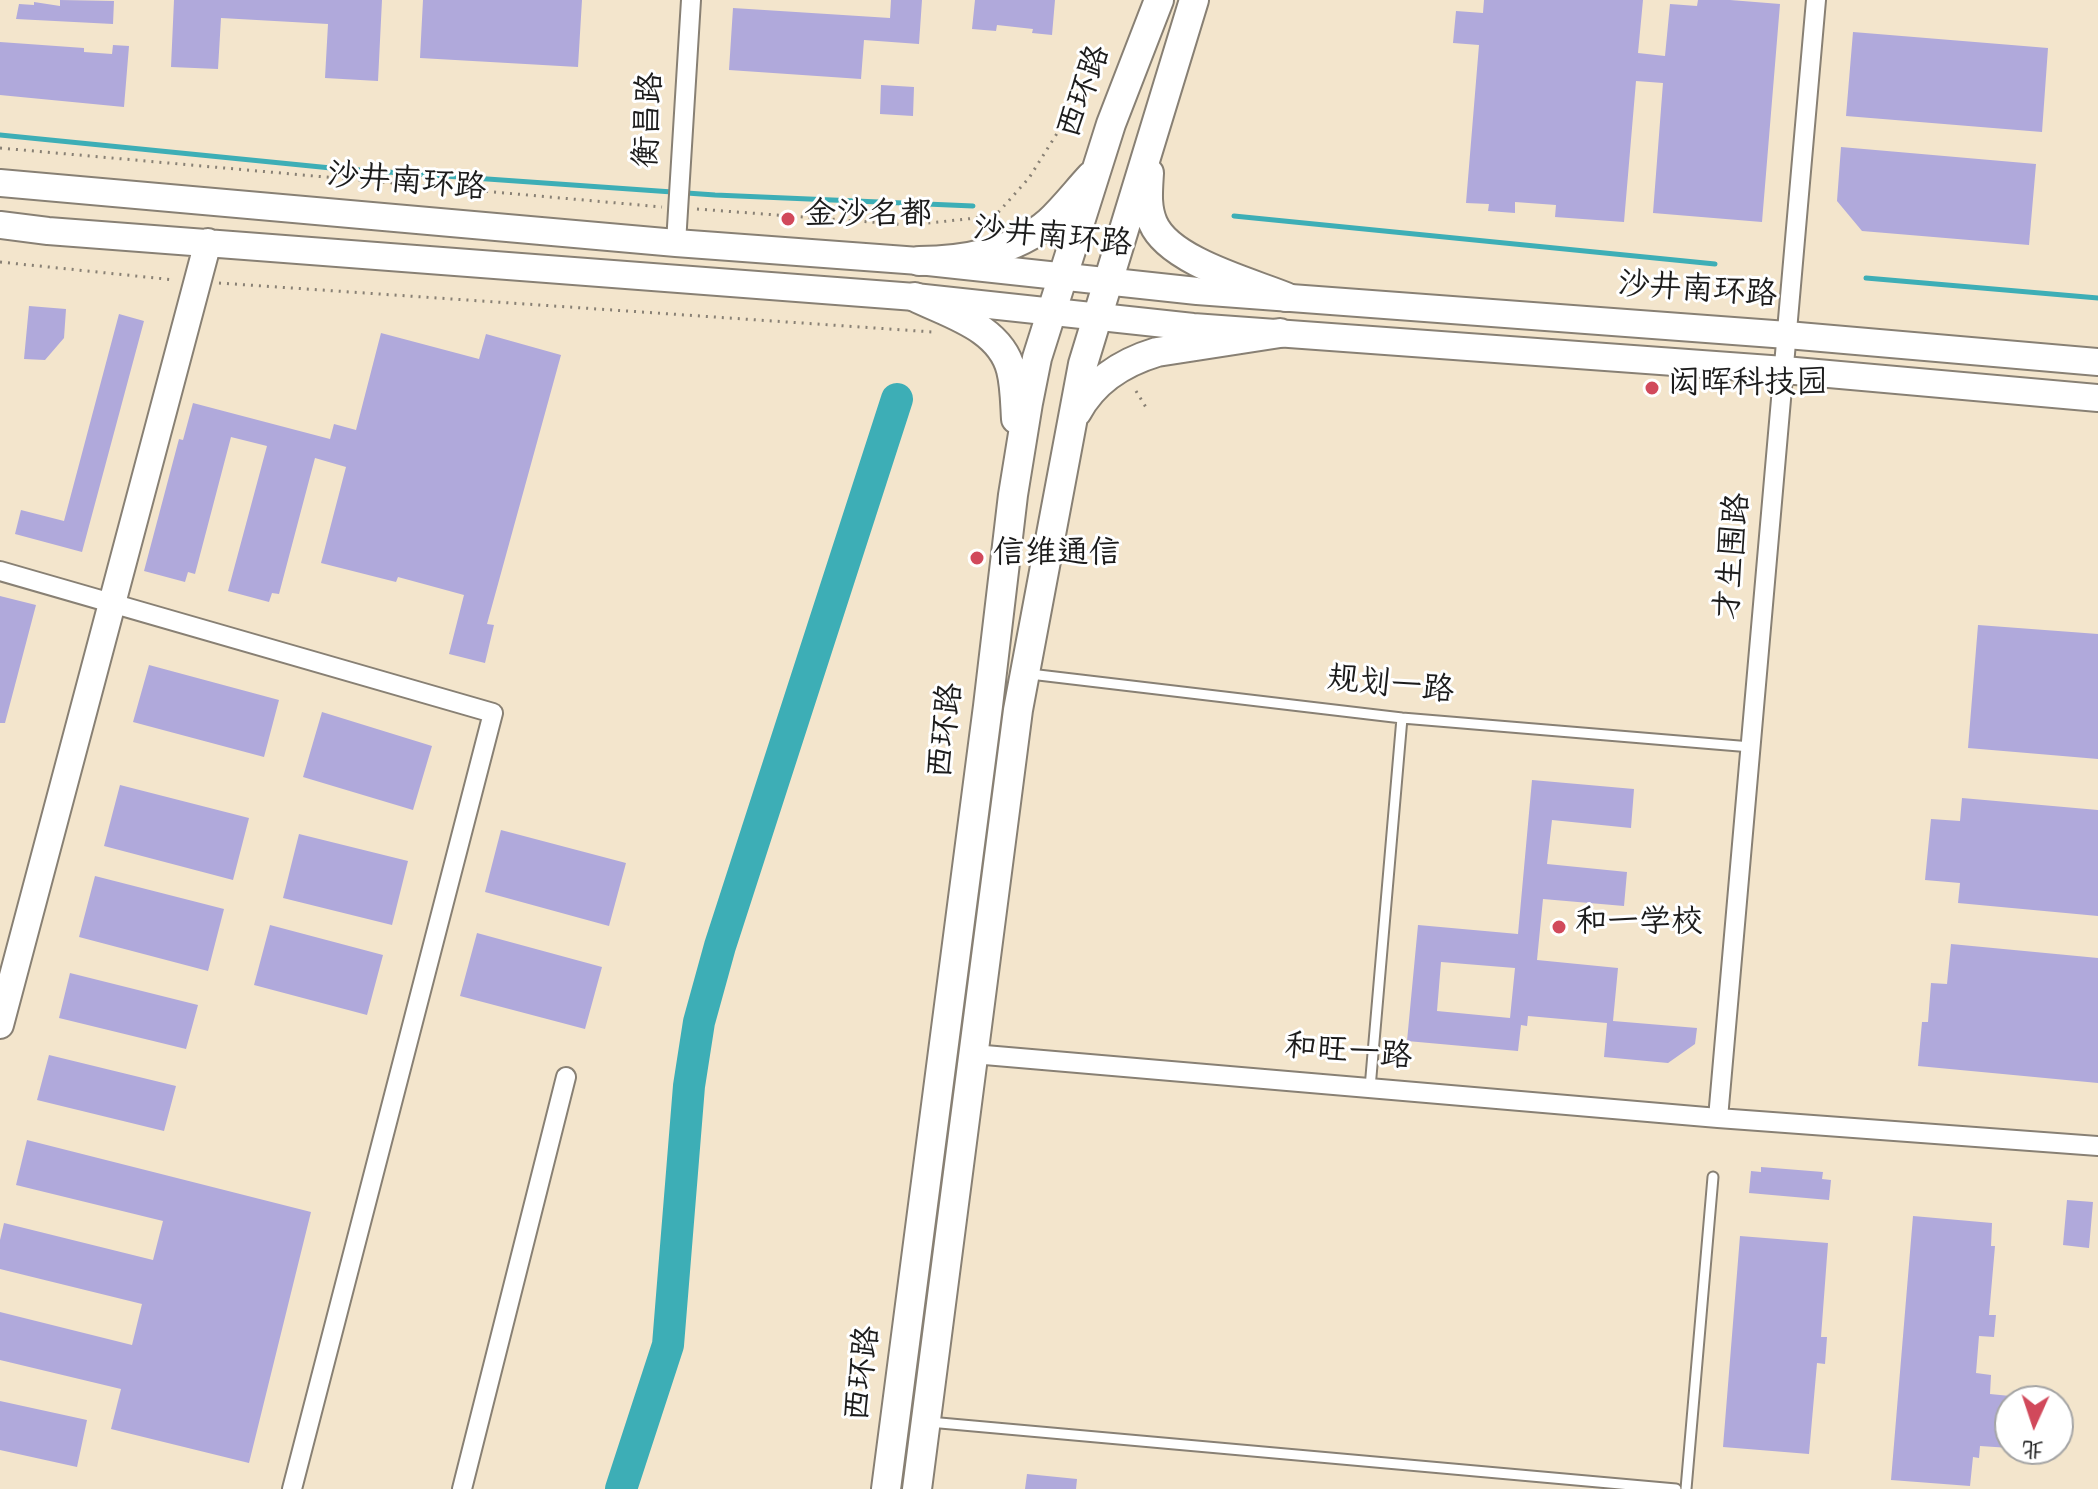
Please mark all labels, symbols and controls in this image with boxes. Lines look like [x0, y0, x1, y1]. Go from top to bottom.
street label: 西环路 [1054, 41, 1122, 145]
street label: 衡昌路 [631, 71, 675, 169]
street label: 沙井南环路 [325, 160, 487, 212]
place label: 金沙名都 [804, 200, 932, 238]
marker: 金沙名都 [779, 210, 797, 228]
street label: 沙井南环路 [970, 214, 1134, 268]
street label: 沙井南环路 [1616, 269, 1778, 319]
place label: 闳晖科技园 [1668, 369, 1828, 407]
marker: 闳晖科技园 [1643, 379, 1661, 397]
street label: 才生围路 [1712, 492, 1762, 622]
place label: 信维通信 [993, 539, 1121, 577]
marker: 信维通信 [968, 549, 986, 567]
street label: 规划一路 [1324, 663, 1456, 715]
street label: 西环路 [925, 681, 975, 781]
place label: 和一学校 [1575, 908, 1703, 946]
marker: 和一学校 [1550, 918, 1568, 936]
street label: 和旺一路 [1283, 1031, 1413, 1081]
street label: 西环路 [842, 1324, 892, 1424]
north arrow [1994, 1385, 2074, 1465]
text: 北 [2021, 1431, 2045, 1464]

